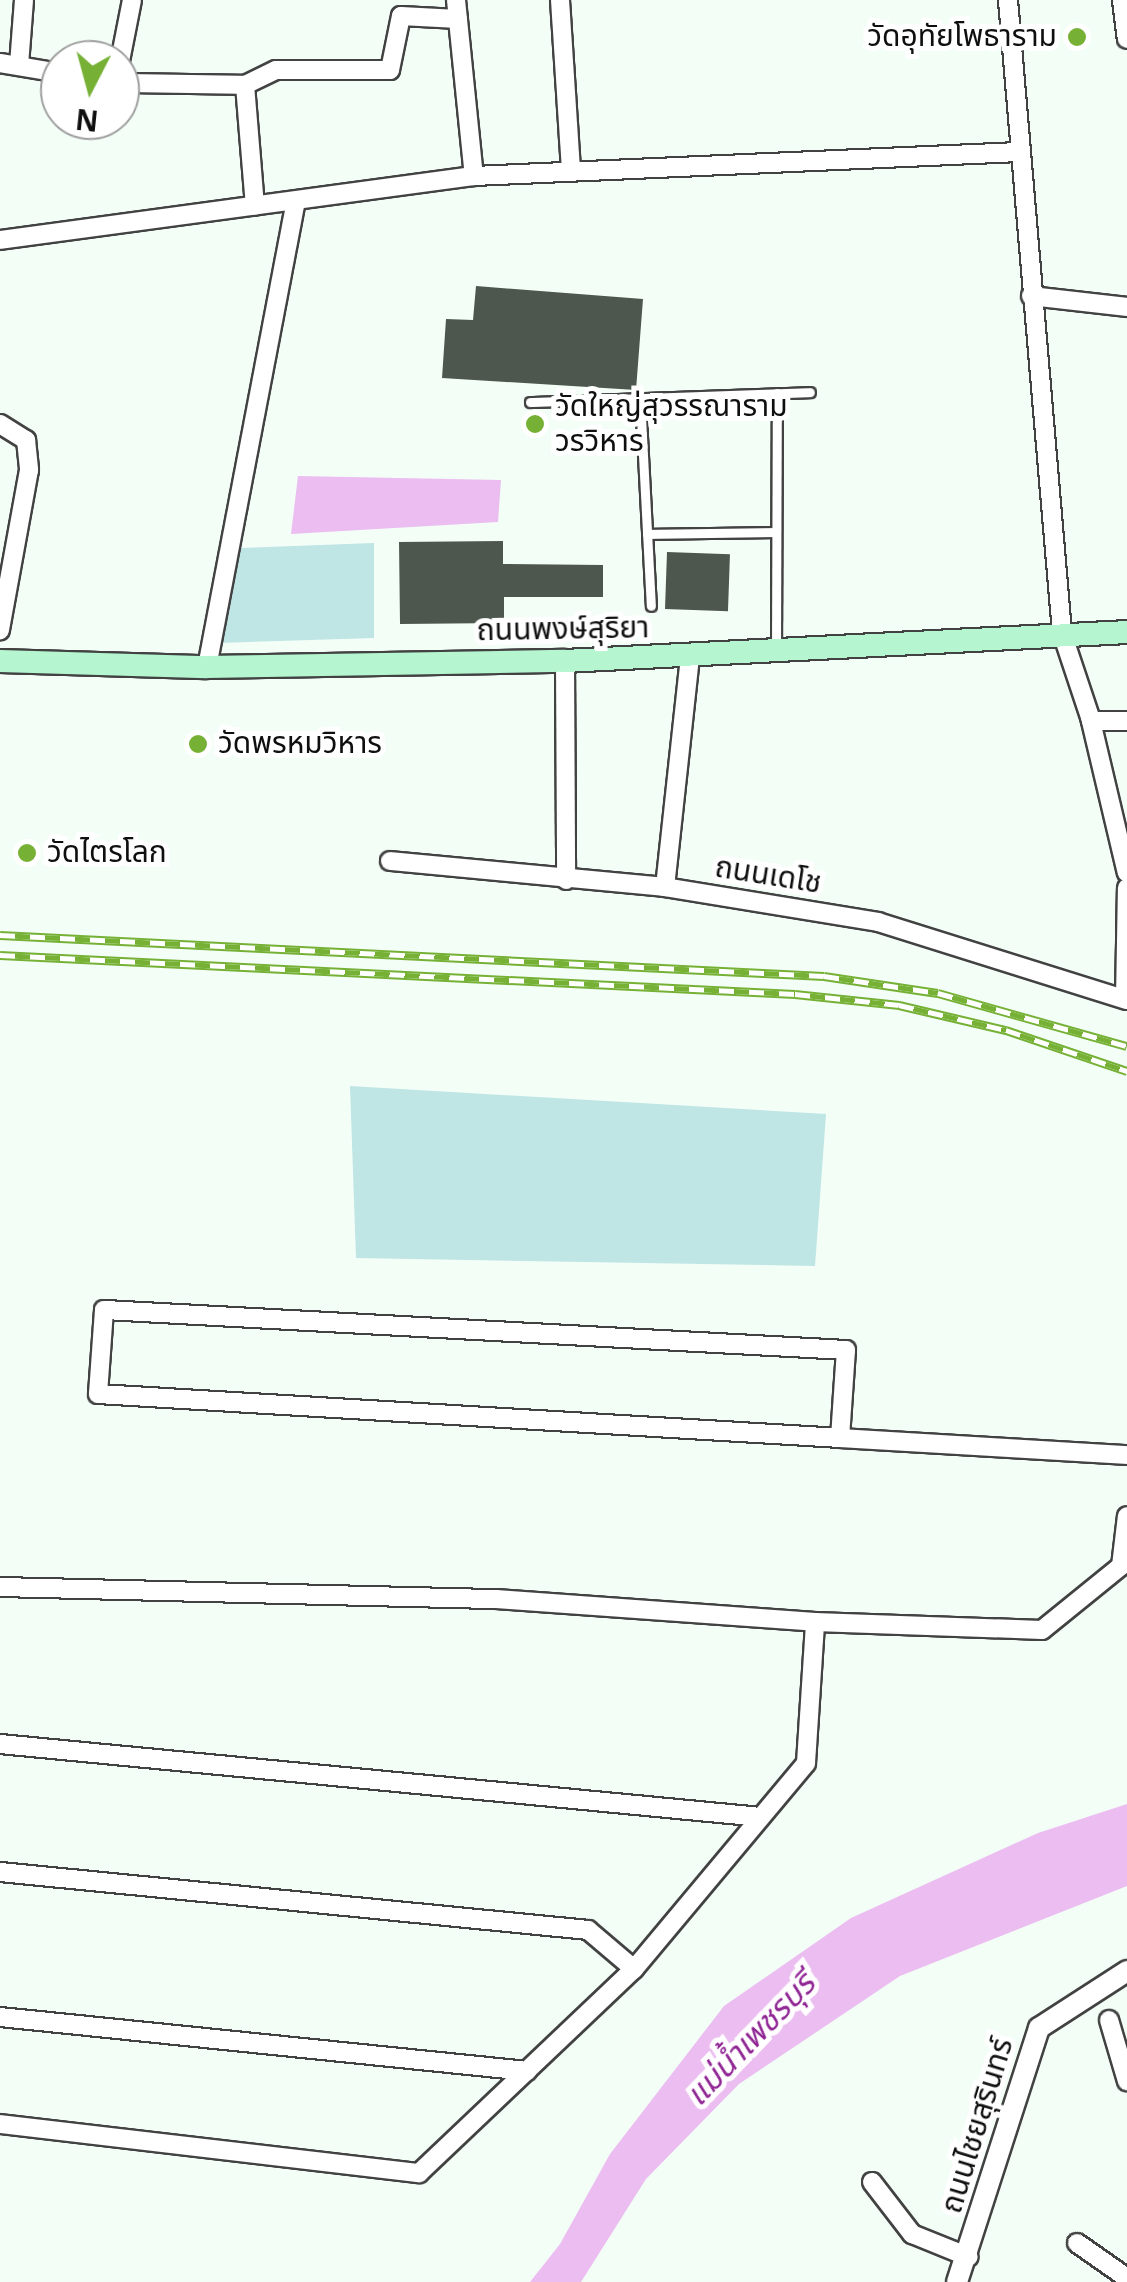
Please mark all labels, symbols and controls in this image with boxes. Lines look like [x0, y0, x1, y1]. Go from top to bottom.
place label: วัดอุทัยโพธาราม [867, 19, 1057, 55]
marker: วัดอุทัยโพธาราม [1066, 26, 1088, 48]
north arrow [40, 40, 140, 140]
text: N [73, 96, 101, 141]
place label: วัดใหญ่สุวรรณาราม วรวิหาร [555, 389, 788, 460]
marker: วัดใหญ่สุวรรณาราม วรวิหาร [524, 413, 546, 435]
street label: ถนนพงษ์สุริยา [476, 610, 650, 650]
place label: วัดพรหมวิหาร [218, 726, 382, 762]
marker: วัดพรหมวิหาร [187, 733, 209, 755]
place label: วัดไตรโลก [47, 835, 167, 871]
marker: วัดไตรโลก [16, 842, 38, 864]
street label: ถนนเดโช [712, 850, 824, 902]
water label: แม่น้ำเพชรบุรี [678, 1966, 824, 2114]
street label: ถนนไชยสุรินทร์ [934, 2034, 1022, 2218]

